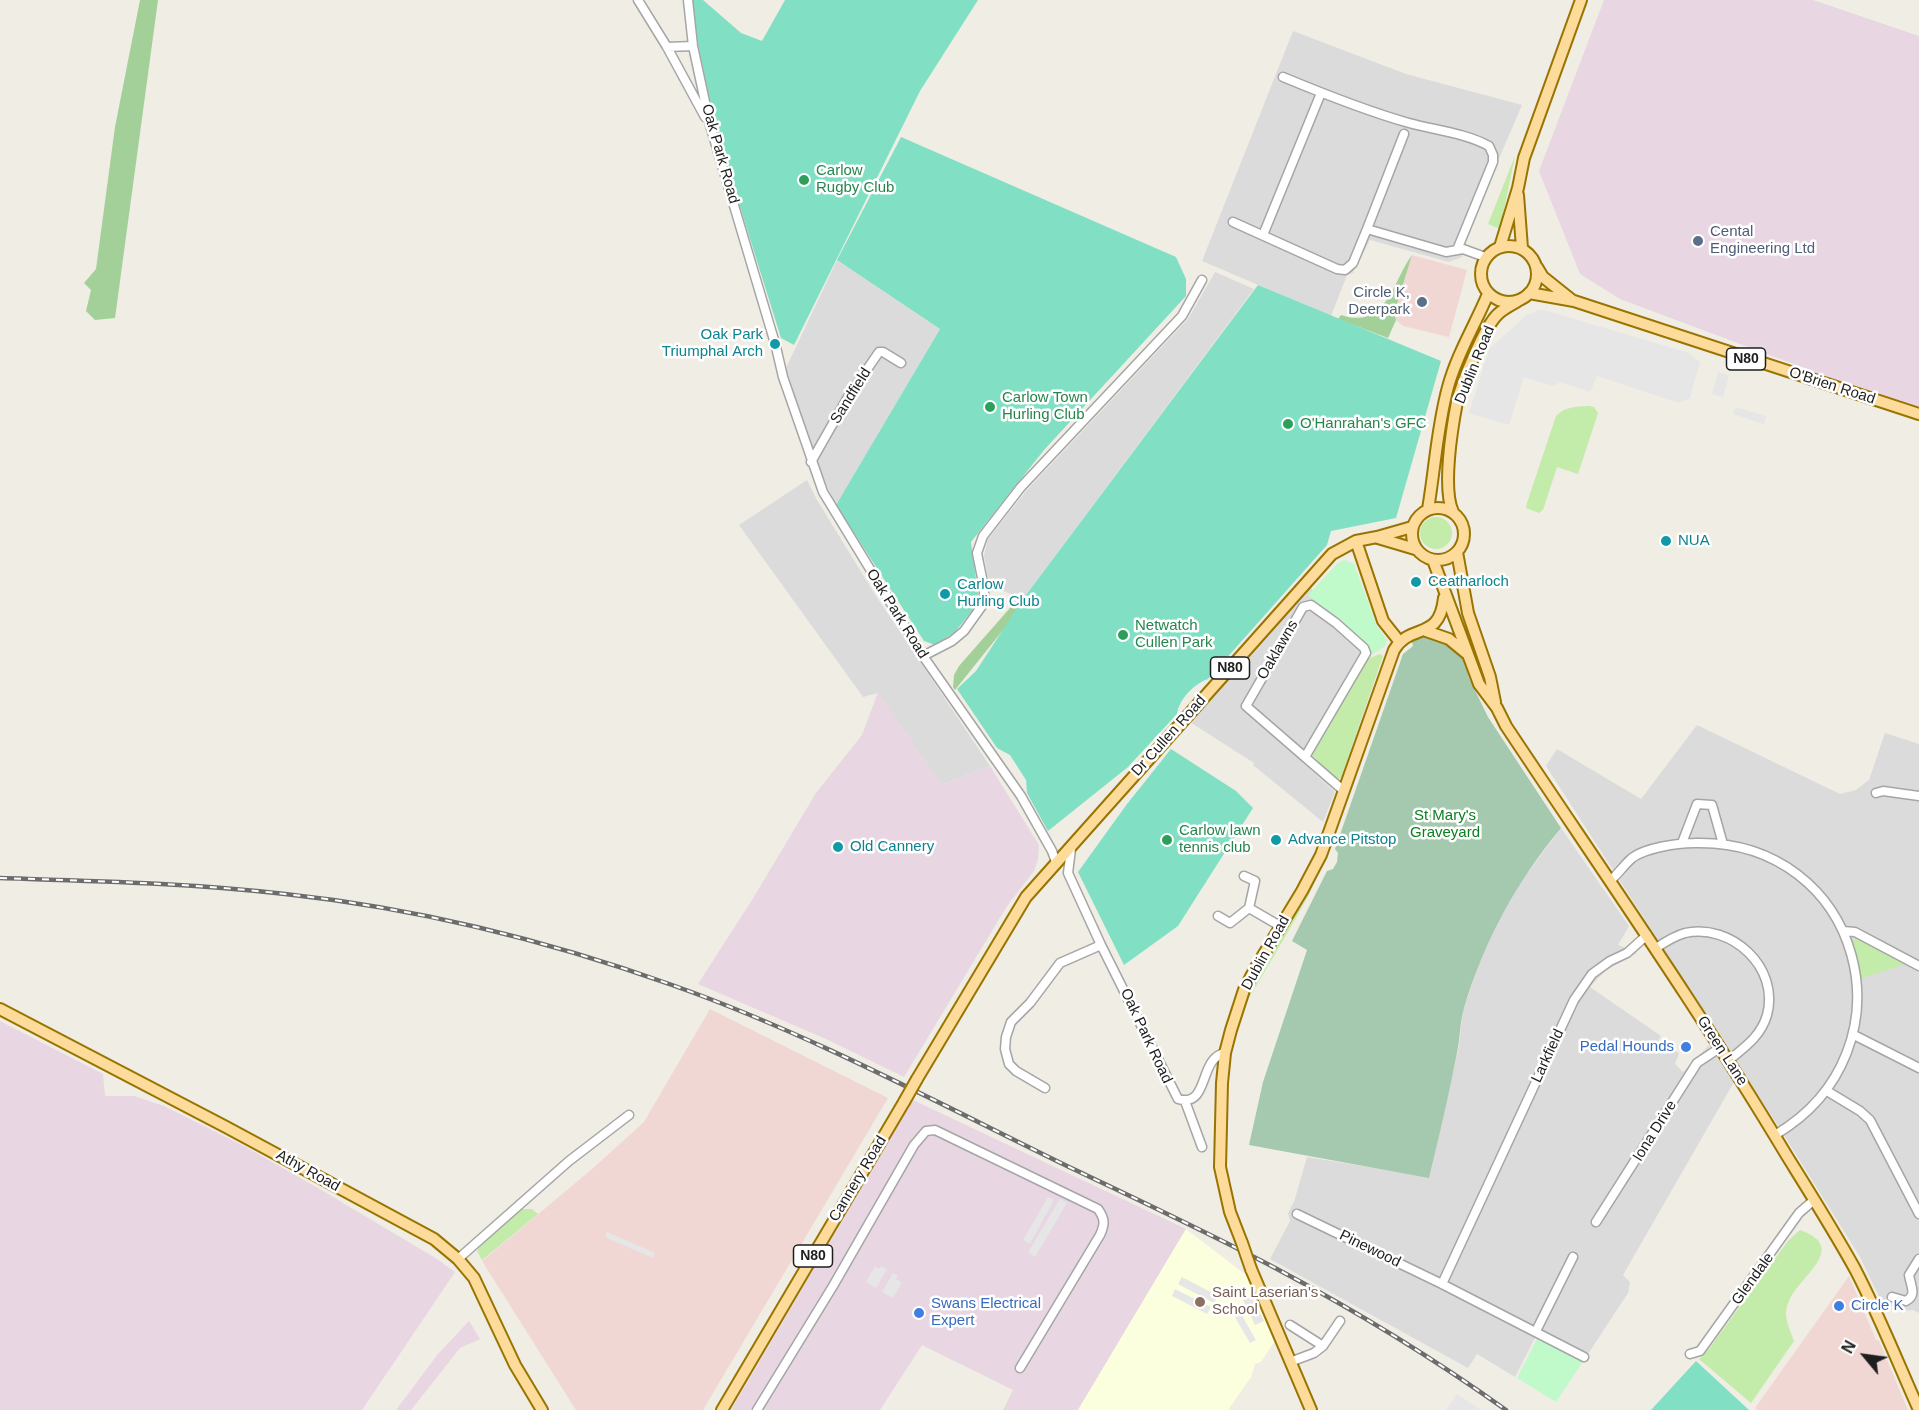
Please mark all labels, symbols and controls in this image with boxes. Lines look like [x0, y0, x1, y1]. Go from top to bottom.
street label: Oak Park Road [697, 102, 743, 206]
place label: Carlow Rugby Club [816, 162, 894, 197]
marker: Carlow Rugby Club [797, 173, 811, 187]
place label: Cental Engineering Ltd [1710, 223, 1815, 258]
marker: Cental Engineering Ltd [1691, 234, 1705, 248]
place label: Circle K, Deerpark [1348, 284, 1410, 319]
marker: Circle K, Deerpark [1415, 295, 1429, 309]
street label: Dublin Road [1451, 323, 1499, 407]
place label: Oak Park Triumphal Arch [662, 326, 763, 361]
marker: Oak Park Triumphal Arch [768, 337, 782, 351]
road number: N80 [1726, 348, 1766, 370]
street label: O'Brien Road [1787, 364, 1877, 408]
street label: Sandfield [827, 365, 875, 427]
place label: Carlow Town Hurling Club [1002, 389, 1088, 424]
marker: Carlow Town Hurling Club [983, 400, 997, 414]
place label: O'Hanrahan's GFC [1300, 415, 1427, 433]
marker: O'Hanrahan's GFC [1281, 417, 1295, 431]
place label: NUA [1678, 532, 1710, 550]
marker: NUA [1659, 534, 1673, 548]
street label: Oak Park Road [862, 566, 932, 662]
place label: Ceatharloch [1428, 573, 1509, 591]
marker: Ceatharloch [1409, 575, 1423, 589]
place label: Carlow Hurling Club [957, 576, 1040, 611]
marker: Carlow Hurling Club [938, 587, 952, 601]
place label: Netwatch Cullen Park [1135, 617, 1213, 652]
street label: Oaklawns [1254, 617, 1302, 683]
marker: Netwatch Cullen Park [1116, 628, 1130, 642]
road number: N80 [1210, 657, 1250, 679]
street label: Dr Cullen Road [1128, 692, 1210, 780]
park label: St Mary's Graveyard [1410, 807, 1480, 842]
place label: Carlow lawn tennis club [1179, 822, 1261, 857]
place label: Advance Pitstop [1288, 831, 1396, 849]
marker: Carlow lawn tennis club [1160, 833, 1174, 847]
marker: Advance Pitstop [1269, 833, 1283, 847]
place label: Old Cannery [850, 838, 934, 856]
marker: Old Cannery [831, 840, 845, 854]
street label: Dublin Road [1238, 913, 1294, 993]
street label: Oak Park Road [1116, 986, 1176, 1086]
street label: Green Lane [1693, 1013, 1751, 1089]
street label: Larkfield [1528, 1027, 1568, 1085]
place label: Pedal Hounds [1580, 1038, 1674, 1056]
marker: Pedal Hounds [1679, 1040, 1693, 1054]
street label: Iona Drive [1629, 1097, 1681, 1165]
street label: Cannery Road [825, 1133, 891, 1225]
street label: Athy Road [273, 1146, 343, 1196]
street label: Pinewood [1336, 1226, 1404, 1272]
road number: N80 [794, 1245, 832, 1267]
street label: Glendale [1728, 1249, 1778, 1309]
place label: Saint Laserian's School [1212, 1284, 1318, 1319]
place label: Swans Electrical Expert [931, 1295, 1041, 1330]
marker: Saint Laserian's School [1193, 1295, 1207, 1309]
place label: Circle K [1851, 1297, 1904, 1315]
marker: Circle K [1832, 1299, 1846, 1313]
marker: Swans Electrical Expert [912, 1306, 926, 1320]
north arrow [1835, 1326, 1895, 1386]
text: N [1839, 1338, 1859, 1356]

